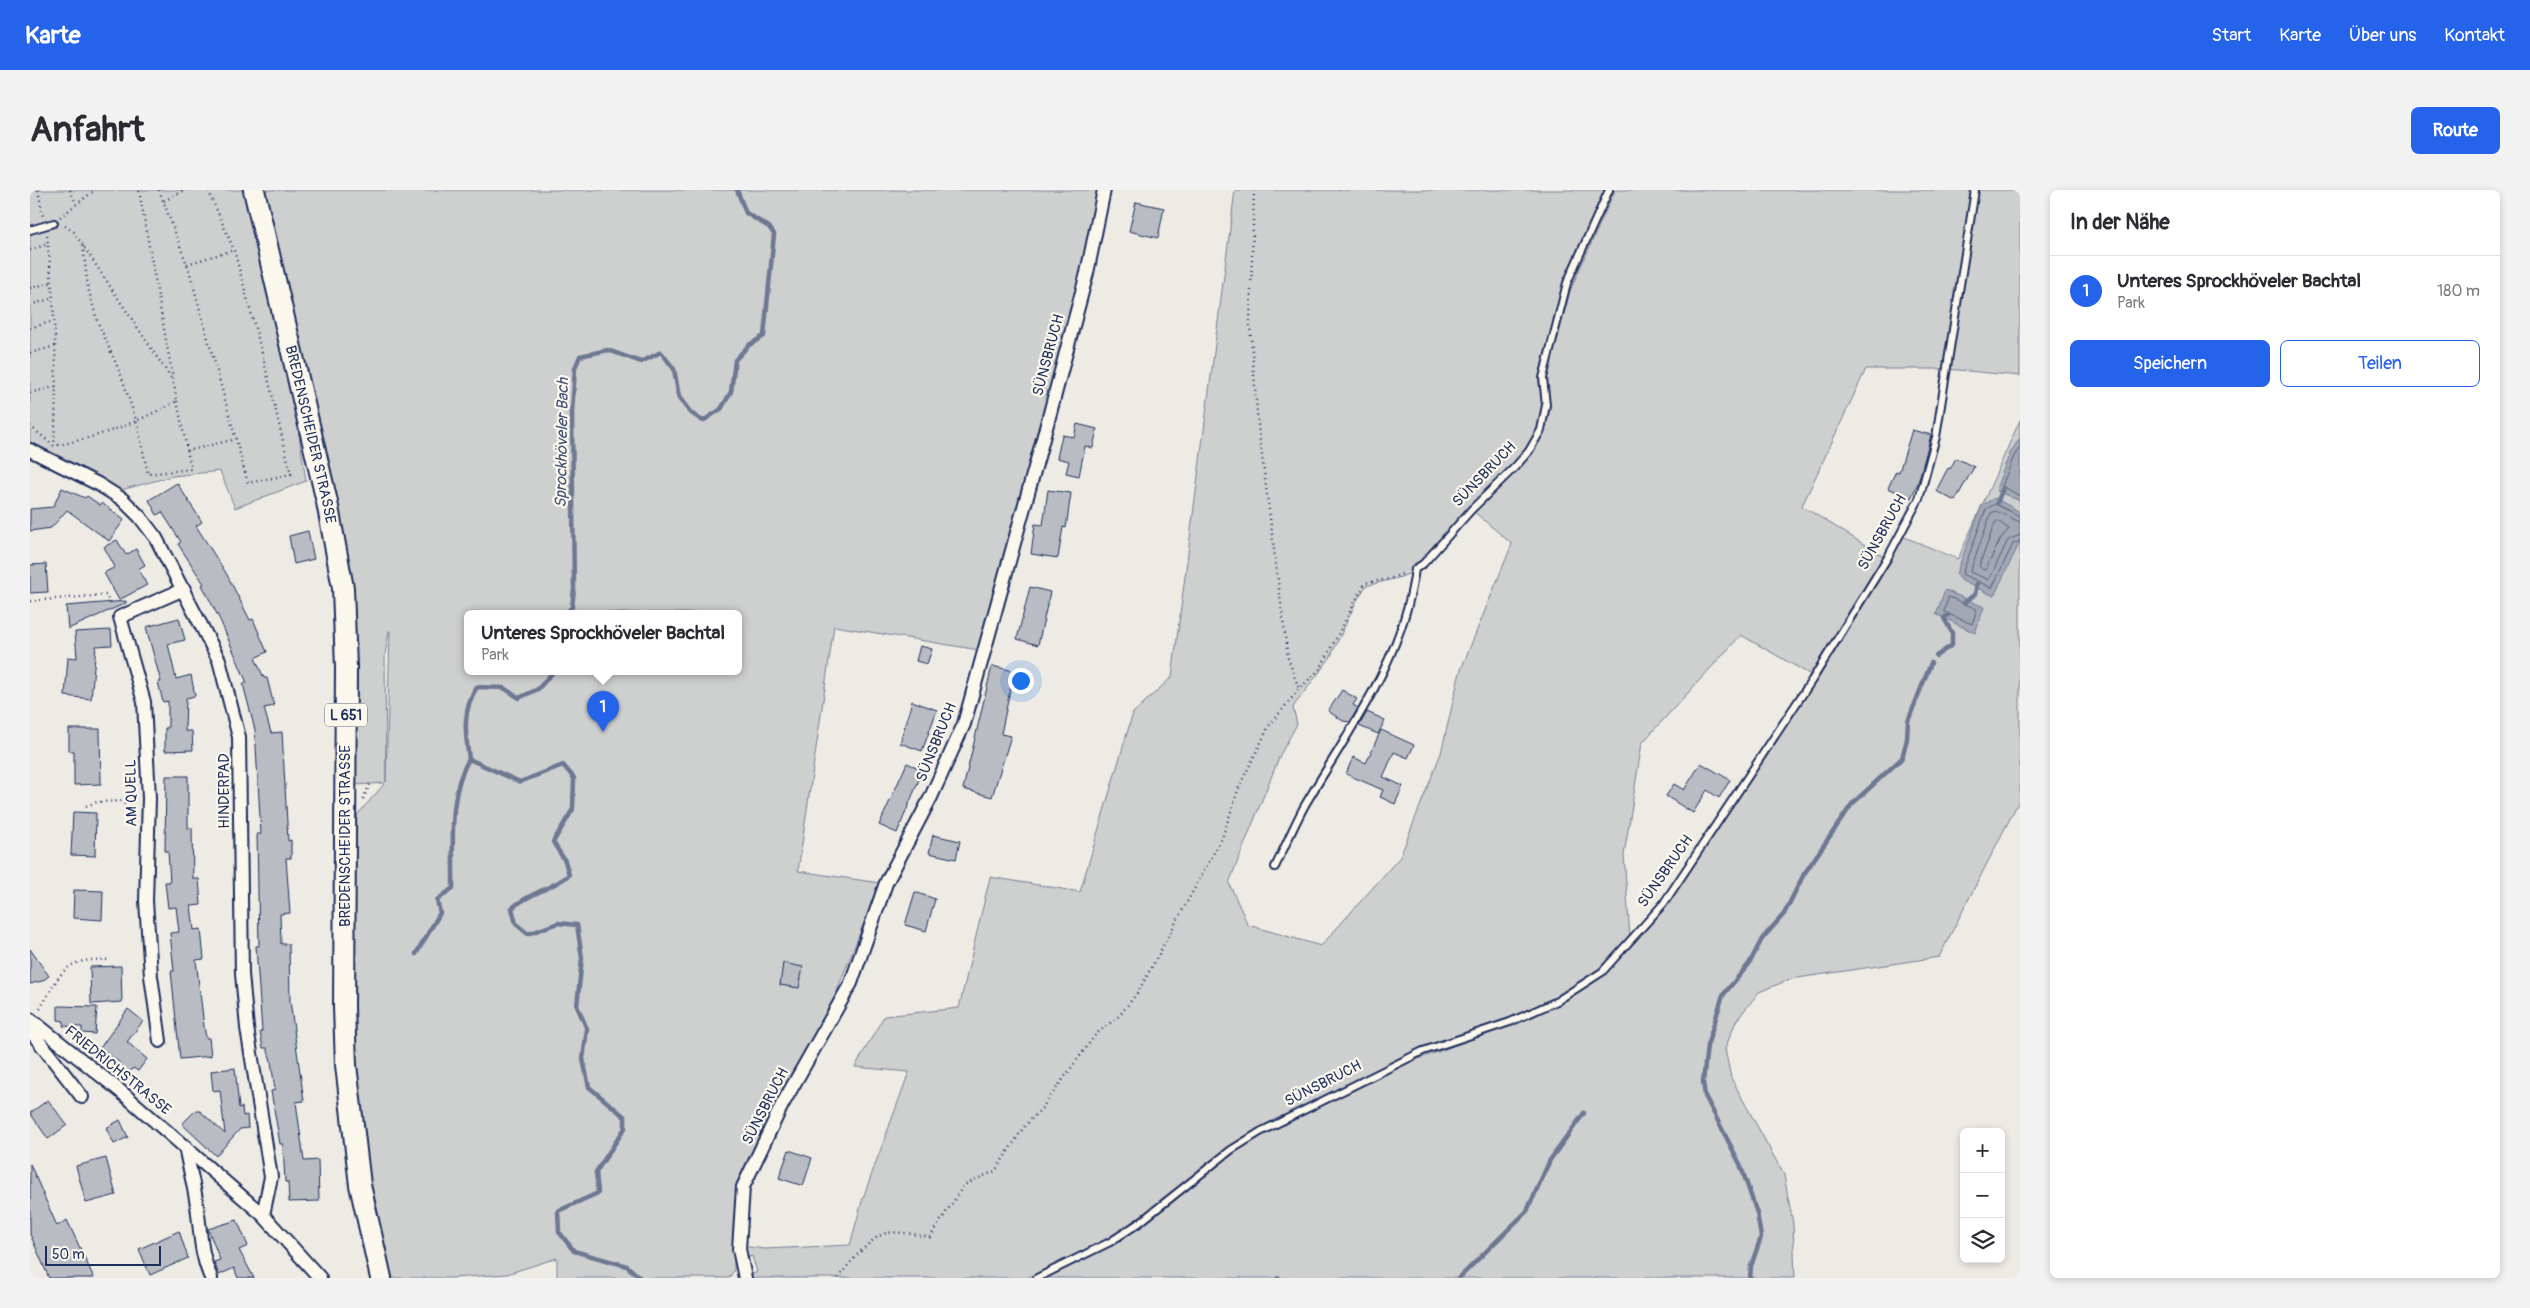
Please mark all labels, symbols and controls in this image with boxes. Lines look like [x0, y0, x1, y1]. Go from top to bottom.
text: Karte [25, 21, 81, 50]
text: Start [2211, 24, 2251, 47]
text: Karte [2279, 24, 2321, 47]
text: Über uns [2349, 24, 2416, 47]
text: Kontakt [2444, 24, 2505, 47]
button: Route [2411, 107, 2500, 154]
text: Anfahrt [30, 108, 145, 152]
text: In der Nähe [2070, 209, 2170, 236]
text: Unteres Sprockhöveler Bachtal [2117, 269, 2361, 293]
text: 1 [2083, 281, 2089, 301]
text: 180 m [2437, 281, 2480, 301]
text: Park [2117, 293, 2145, 313]
street label: SÜNSBRUCH [1028, 312, 1068, 398]
button: Speichern [2070, 340, 2270, 387]
button: Teilen [2280, 340, 2480, 387]
street label: BREDENSCHEIDER STRASSE [281, 344, 340, 525]
water label: Sprockhöveler Bach [551, 376, 573, 508]
street label: SÜNSBRUCH [1448, 438, 1520, 511]
street label: SÜNSBRUCH [1854, 491, 1911, 573]
popup [464, 610, 742, 675]
text: Unteres Sprockhöveler Bachtal [481, 621, 725, 645]
text: Park [481, 645, 509, 665]
your location [1008, 668, 1034, 694]
pin: 1 [587, 691, 619, 732]
street label: SÜNSBRUCH [912, 700, 961, 785]
road number: L 651 [325, 704, 367, 726]
street label: BREDENSCHEIDER STRASSE [336, 745, 355, 927]
street label: HINDERPAD [215, 753, 234, 829]
street label: AM QUELL [121, 759, 142, 827]
street label: SÜNSBRUCH [1634, 832, 1697, 911]
street label: FRIEDRICHSTRASSE [61, 1022, 175, 1119]
street label: SÜNSBRUCH [1282, 1056, 1365, 1111]
street label: SÜNSBRUCH [738, 1065, 793, 1148]
map controls [1960, 1128, 2005, 1263]
button: + [1960, 1128, 2005, 1173]
button: − [1960, 1173, 2005, 1218]
button: layers [1960, 1218, 2005, 1263]
scale bar [45, 1243, 161, 1266]
text: 50 m [52, 1246, 85, 1263]

